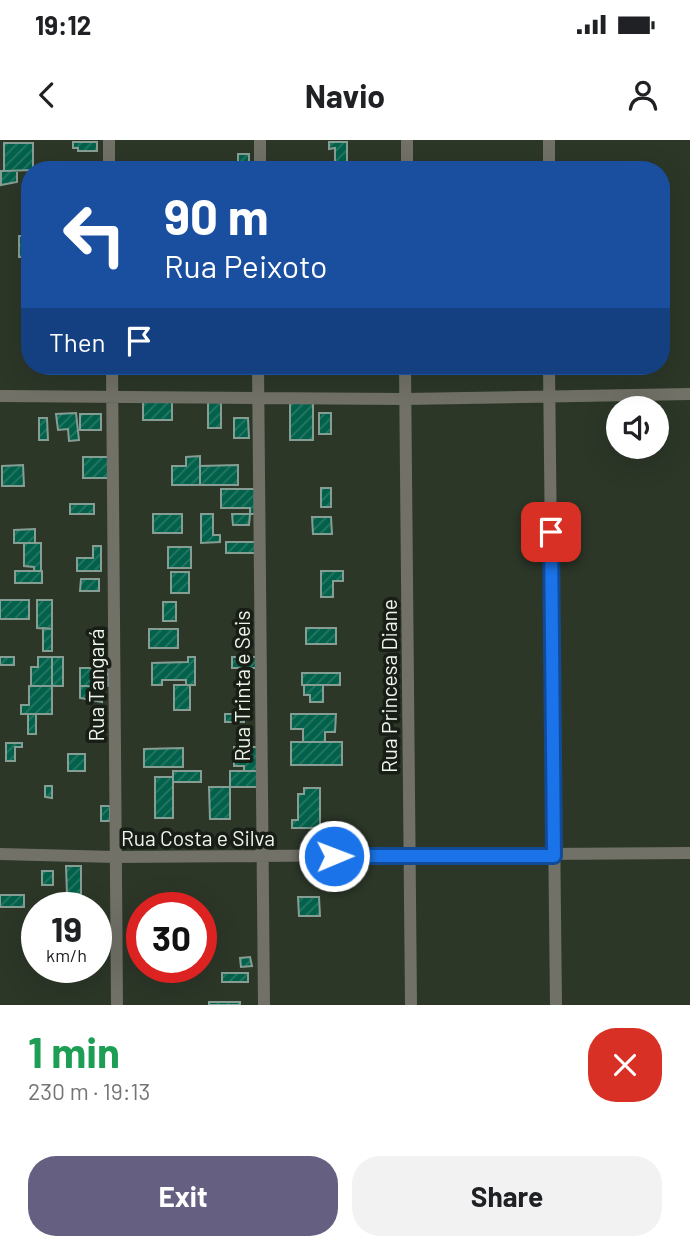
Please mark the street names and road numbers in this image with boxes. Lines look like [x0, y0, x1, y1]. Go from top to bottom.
street label: Rua Princesa Diane [376, 599, 401, 773]
street label: Rua Trinta e Seis [229, 610, 254, 762]
street label: Rua Tangará [83, 628, 108, 742]
street label: Rua Costa e Silva [121, 825, 275, 850]

